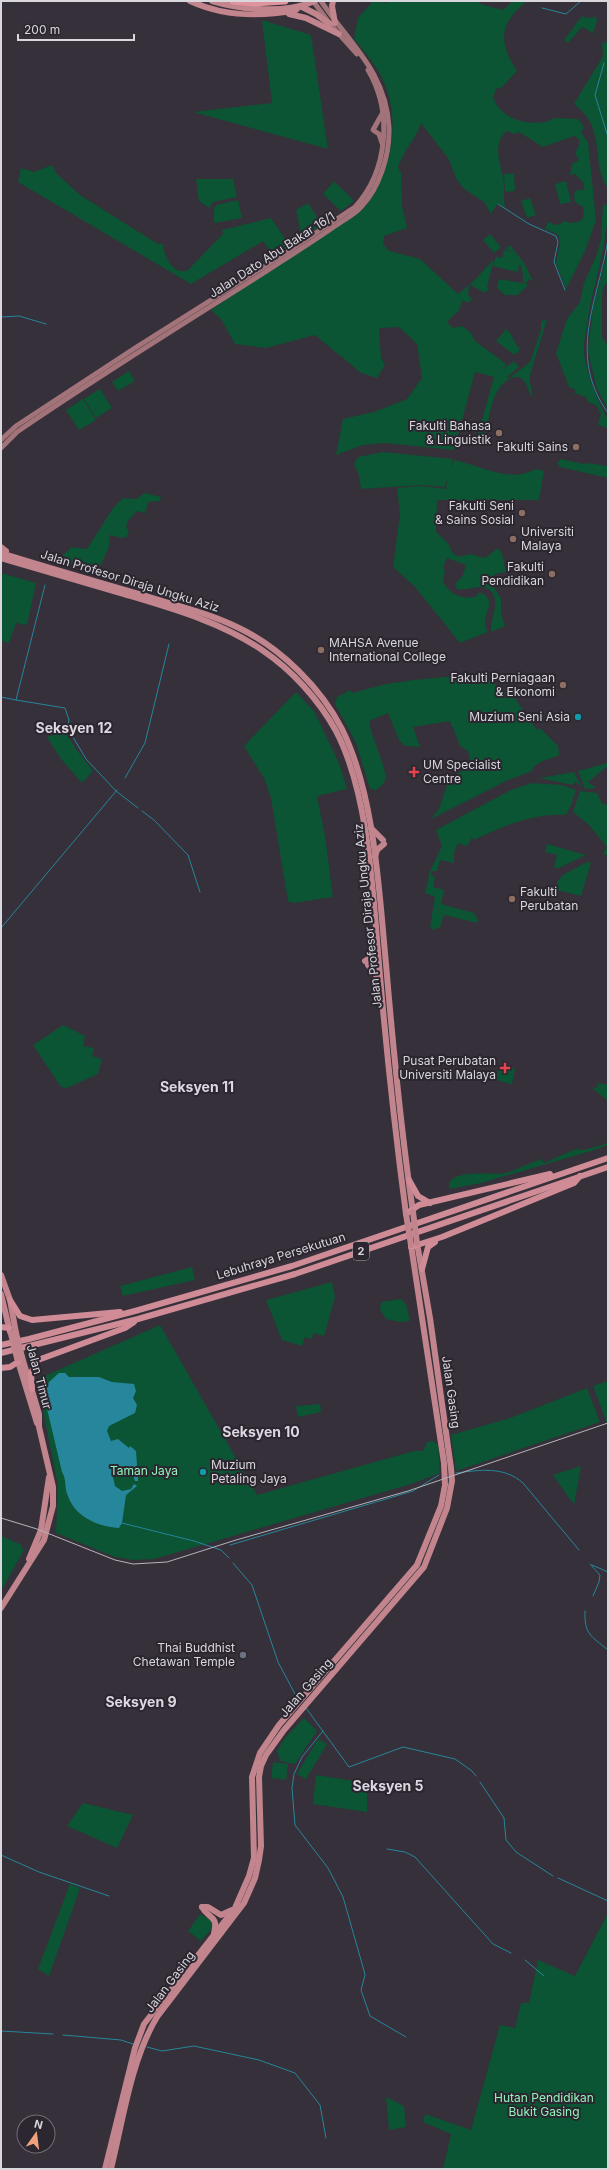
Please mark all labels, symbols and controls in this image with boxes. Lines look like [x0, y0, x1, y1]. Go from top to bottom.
scale bar [18, 16, 134, 42]
text: 200 m [24, 22, 60, 37]
street label: Jalan Dato Abu Bakar 16/1 [206, 208, 337, 301]
place label: Fakulti Bahasa & Linguistik [409, 418, 491, 447]
marker: Fakulti Bahasa & Linguistik [494, 428, 504, 438]
place label: Fakulti Sains [497, 439, 568, 454]
marker: Fakulti Sains [571, 442, 581, 452]
place label: Fakulti Seni & Sains Sosial [435, 498, 514, 527]
marker: Fakulti Seni & Sains Sosial [517, 508, 527, 518]
place label: Universiti Malaya [521, 524, 574, 553]
marker: Universiti Malaya [508, 534, 518, 544]
street label: Jalan Profesor Diraja Ungku Aziz [39, 546, 221, 615]
place label: Fakulti Pendidikan [481, 559, 544, 588]
marker: Fakulti Pendidikan [547, 569, 557, 579]
place label: MAHSA Avenue International College [329, 635, 446, 664]
marker: MAHSA Avenue International College [316, 645, 326, 655]
place label: Fakulti Perniagaan & Ekonomi [451, 670, 555, 699]
marker: Fakulti Perniagaan & Ekonomi [558, 680, 568, 690]
place label: Muzium Seni Asia [469, 709, 570, 724]
marker: Muzium Seni Asia [573, 712, 583, 722]
district label: Seksyen 12 [36, 719, 113, 736]
place label: UM Specialist Centre [423, 757, 501, 786]
marker: UM Specialist Centre [408, 766, 420, 778]
street label: Jalan Profesor Diraja Ungku Aziz [350, 823, 385, 1009]
place label: Fakulti Perubatan [520, 884, 578, 913]
marker: Fakulti Perubatan [507, 894, 517, 904]
place label: Pusat Perubatan Universiti Malaya [399, 1053, 496, 1082]
marker: Pusat Perubatan Universiti Malaya [499, 1062, 511, 1074]
district label: Seksyen 11 [160, 1078, 234, 1095]
street label: Lebuhraya Persekutuan [214, 1229, 347, 1282]
road number: 2 [353, 1242, 369, 1260]
street label: Jalan Timur [24, 1343, 55, 1411]
street label: Jalan Gasing [439, 1355, 464, 1429]
district label: Seksyen 10 [222, 1423, 300, 1440]
place label: Muzium Petaling Jaya [211, 1457, 287, 1486]
park label: Taman Jaya [110, 1463, 178, 1478]
marker: Muzium Petaling Jaya [198, 1467, 208, 1477]
place label: Thai Buddhist Chetawan Temple [133, 1640, 235, 1669]
marker: Thai Buddhist Chetawan Temple [238, 1650, 248, 1660]
street label: Jalan Gasing [276, 1655, 335, 1720]
district label: Seksyen 9 [105, 1693, 177, 1710]
district label: Seksyen 5 [353, 1777, 424, 1794]
street label: Jalan Gasing [142, 1948, 198, 2015]
park label: Hutan Pendidikan Bukit Gasing [494, 2090, 594, 2119]
north arrow [16, 2114, 56, 2154]
text: N [33, 2116, 44, 2132]

